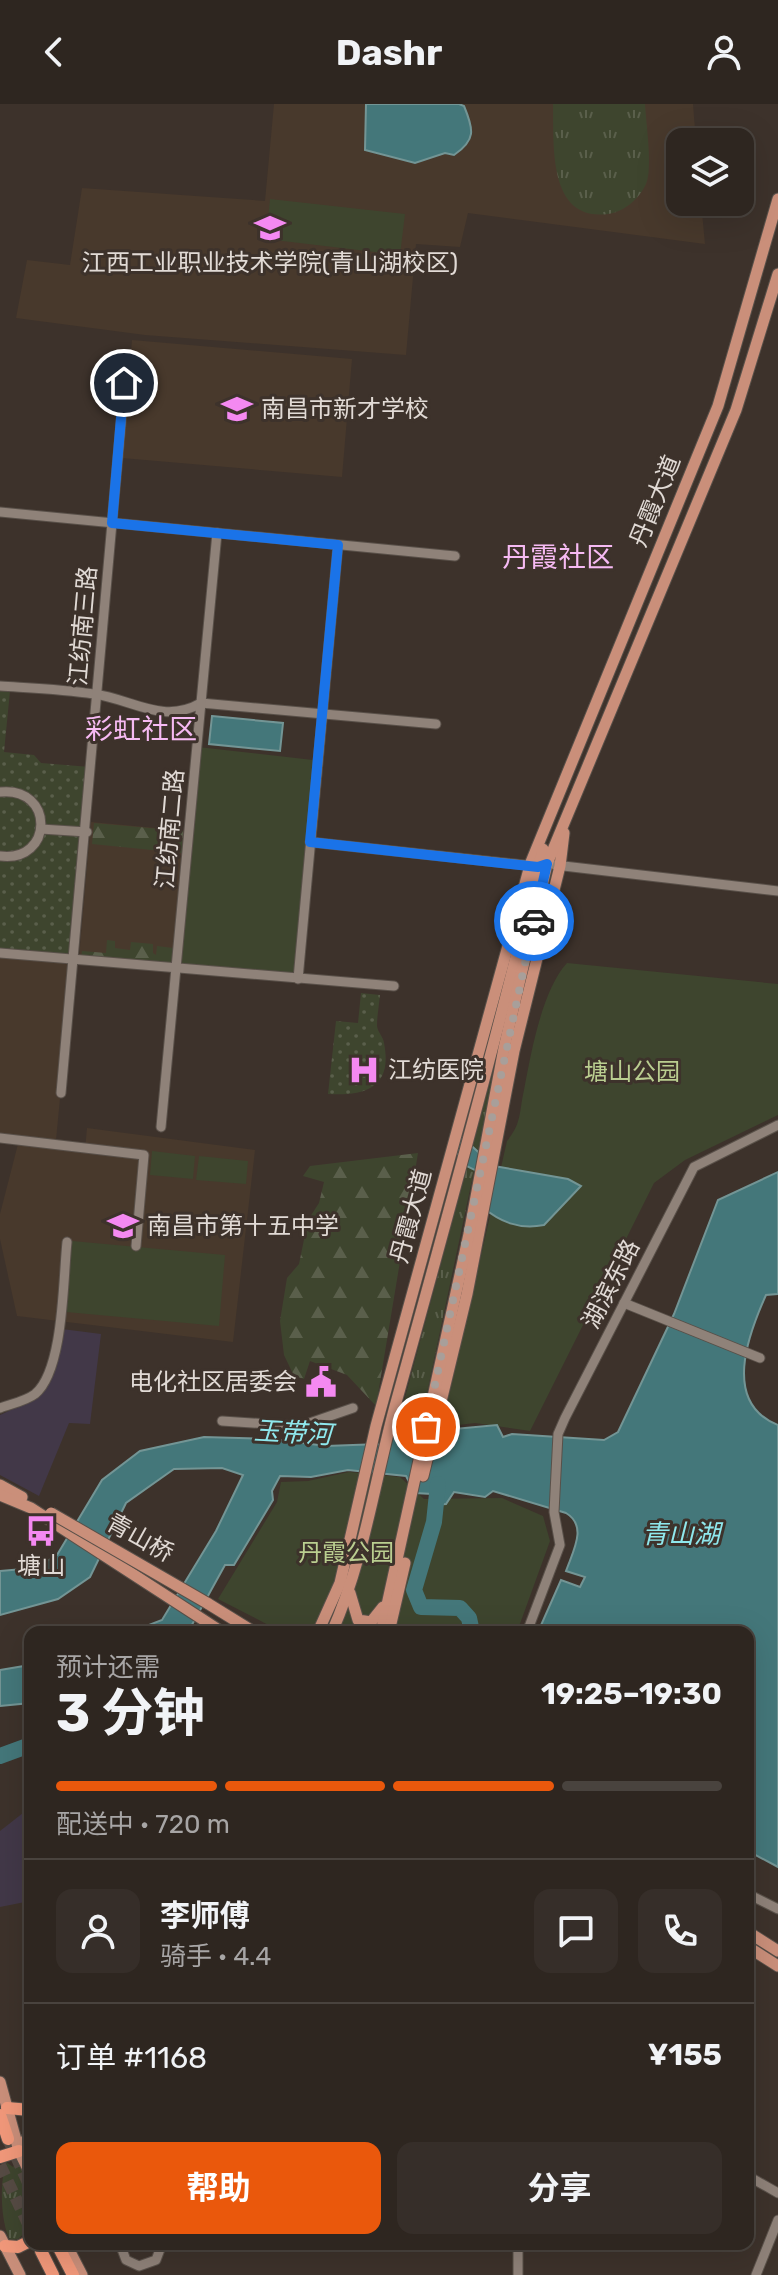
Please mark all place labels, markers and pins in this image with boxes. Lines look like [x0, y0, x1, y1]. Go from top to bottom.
school or university icon: 江西工业职业技术学院(青山湖校区) [253, 211, 287, 245]
place label: 江西工业职业技术学院(青山湖校区) [82, 249, 458, 277]
pin [90, 349, 158, 417]
school or university icon: 南昌市新才学校 [220, 392, 254, 426]
place label: 南昌市新才学校 [261, 395, 429, 423]
hospital icon: 江纺医院 [347, 1053, 381, 1087]
place label: 江纺医院 [388, 1056, 484, 1084]
school or university icon: 南昌市第十五中学 [106, 1209, 140, 1243]
place label: 南昌市第十五中学 [147, 1212, 339, 1240]
public building icon: 电化社区居委会 [304, 1365, 338, 1399]
place label: 电化社区居委会 [129, 1368, 297, 1396]
pin [392, 1393, 460, 1461]
bus stop icon: 塘山 [24, 1514, 58, 1548]
place label: 塘山 [17, 1552, 65, 1580]

